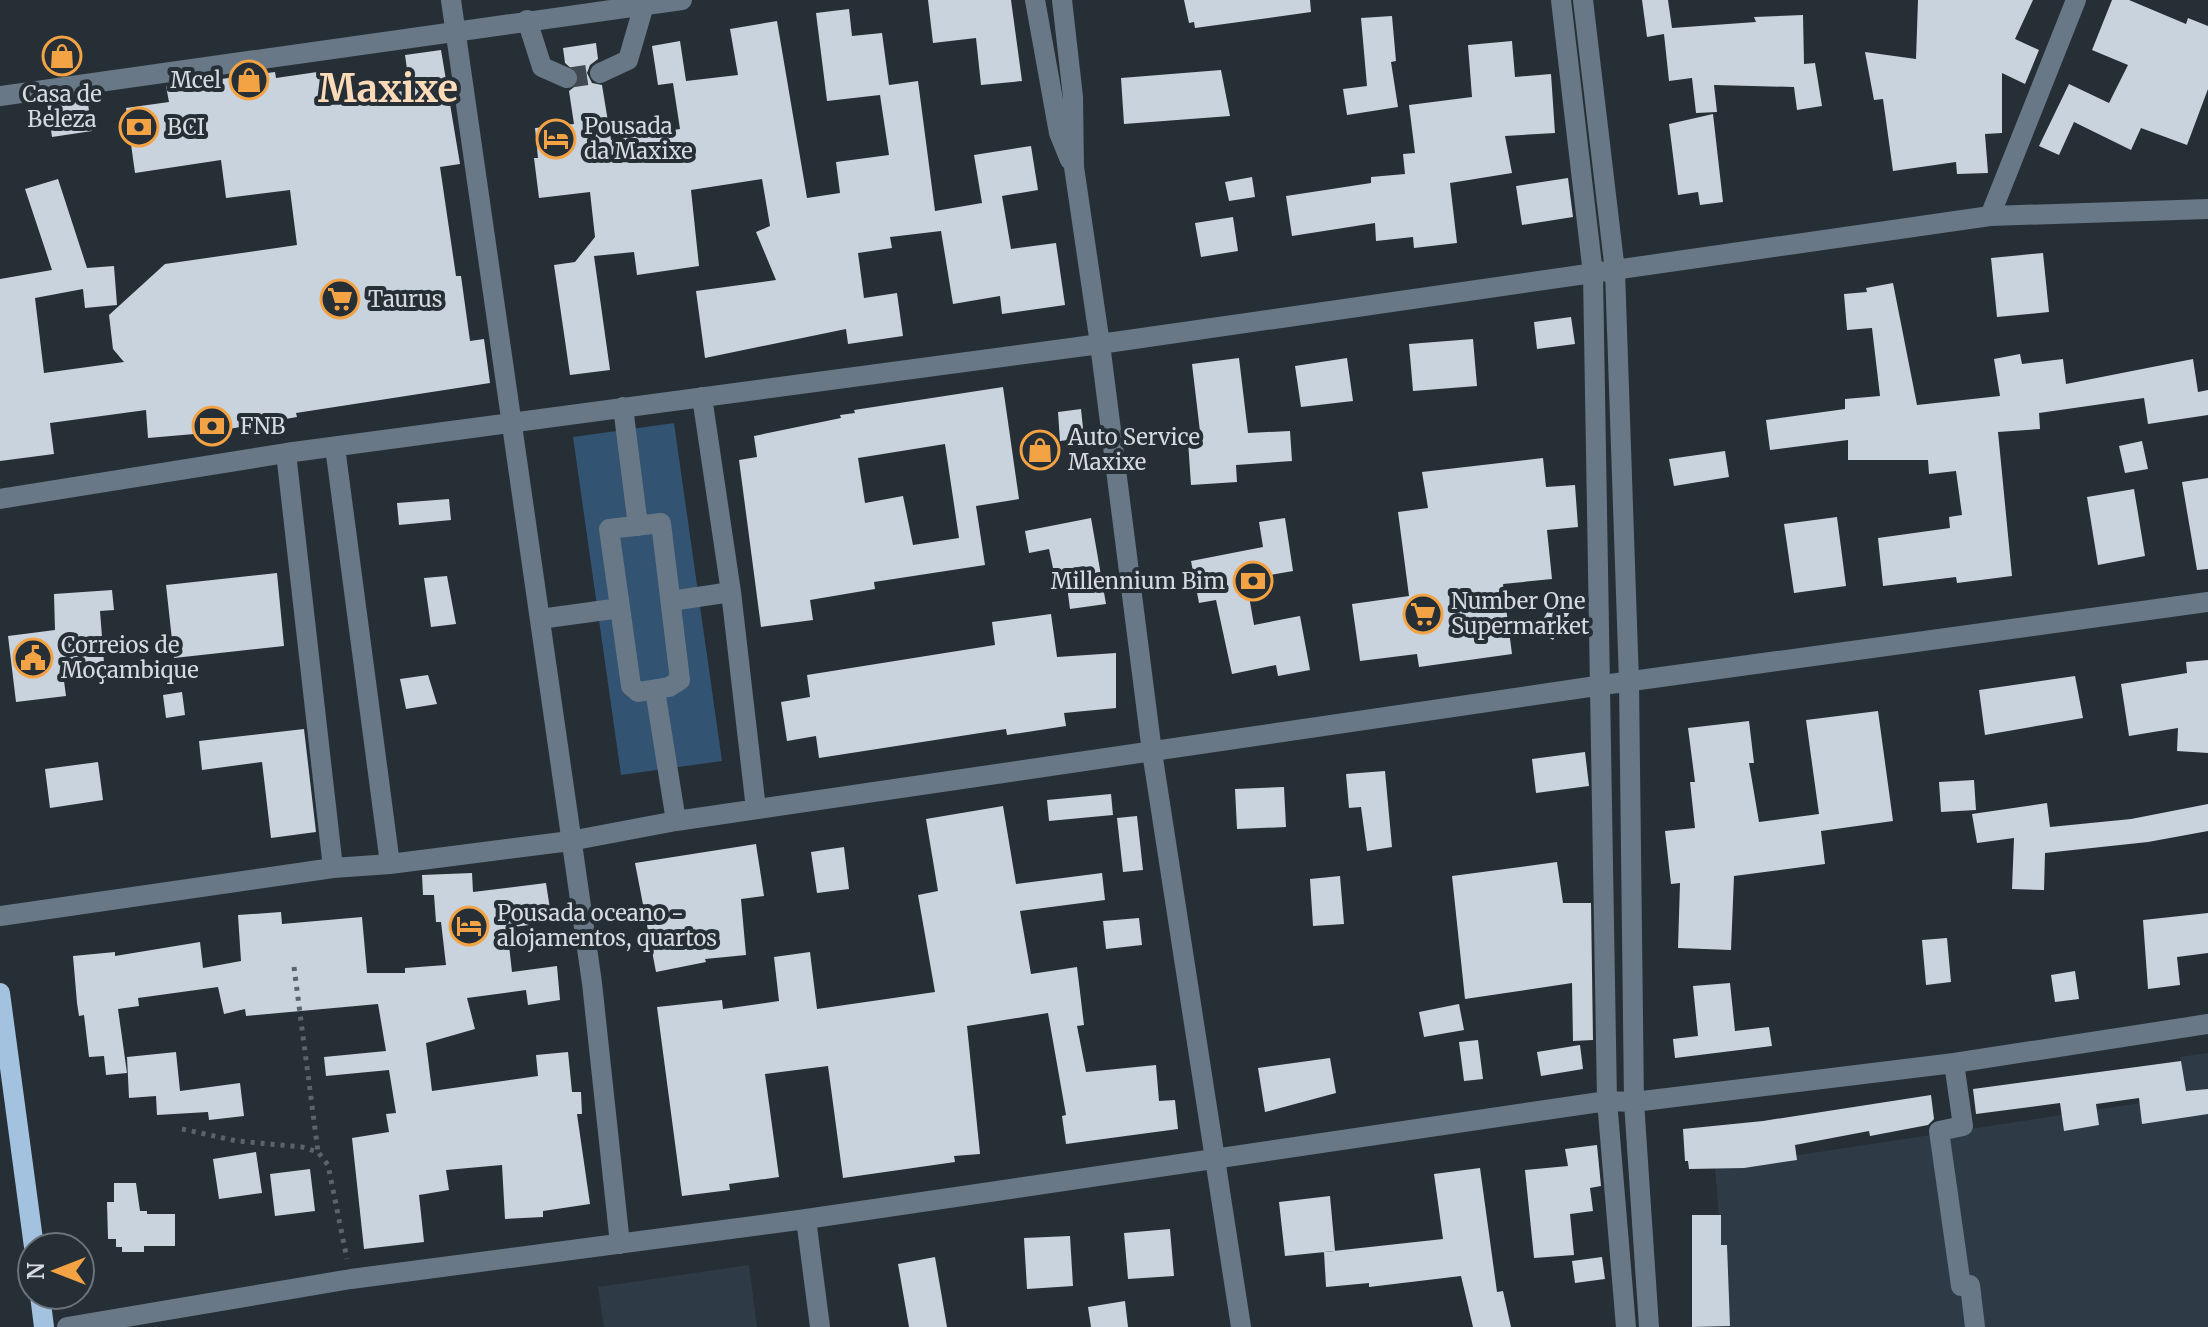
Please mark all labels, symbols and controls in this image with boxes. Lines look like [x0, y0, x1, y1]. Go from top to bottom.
shop icon: Casa de Beleza [41, 35, 83, 77]
shop icon: Mcel [228, 59, 270, 101]
district label: Maxixe [318, 65, 458, 112]
place label: Mcel [170, 66, 221, 94]
place label: Casa de Beleza [22, 80, 102, 133]
bank icon: BCI [118, 106, 160, 148]
place label: Pousada da Maxixe [584, 112, 693, 165]
place label: BCI [167, 113, 205, 141]
hotel icon: Pousada da Maxixe [535, 118, 577, 160]
supermarket icon: Taurus [319, 278, 361, 320]
place label: Taurus [368, 285, 443, 313]
bank icon: FNB [191, 405, 233, 447]
place label: FNB [240, 412, 286, 440]
place label: Auto Service Maxixe [1067, 423, 1200, 476]
shop icon: Auto Service Maxixe [1019, 429, 1061, 471]
bank icon: Millennium Bim [1232, 560, 1274, 602]
place label: Millennium Bim [1051, 567, 1225, 595]
place label: Number One Supermarket [1451, 587, 1590, 640]
supermarket icon: Number One Supermarket [1402, 593, 1444, 635]
place label: Correios de Moçambique [61, 631, 199, 684]
public building icon: Correios de Moçambique [12, 637, 54, 679]
place label: Pousada oceano - alojamentos, quartos [497, 899, 717, 952]
hotel icon: Pousada oceano - alojamentos, quartos [448, 905, 490, 947]
north arrow [16, 1231, 96, 1311]
text: N [22, 1262, 50, 1280]

